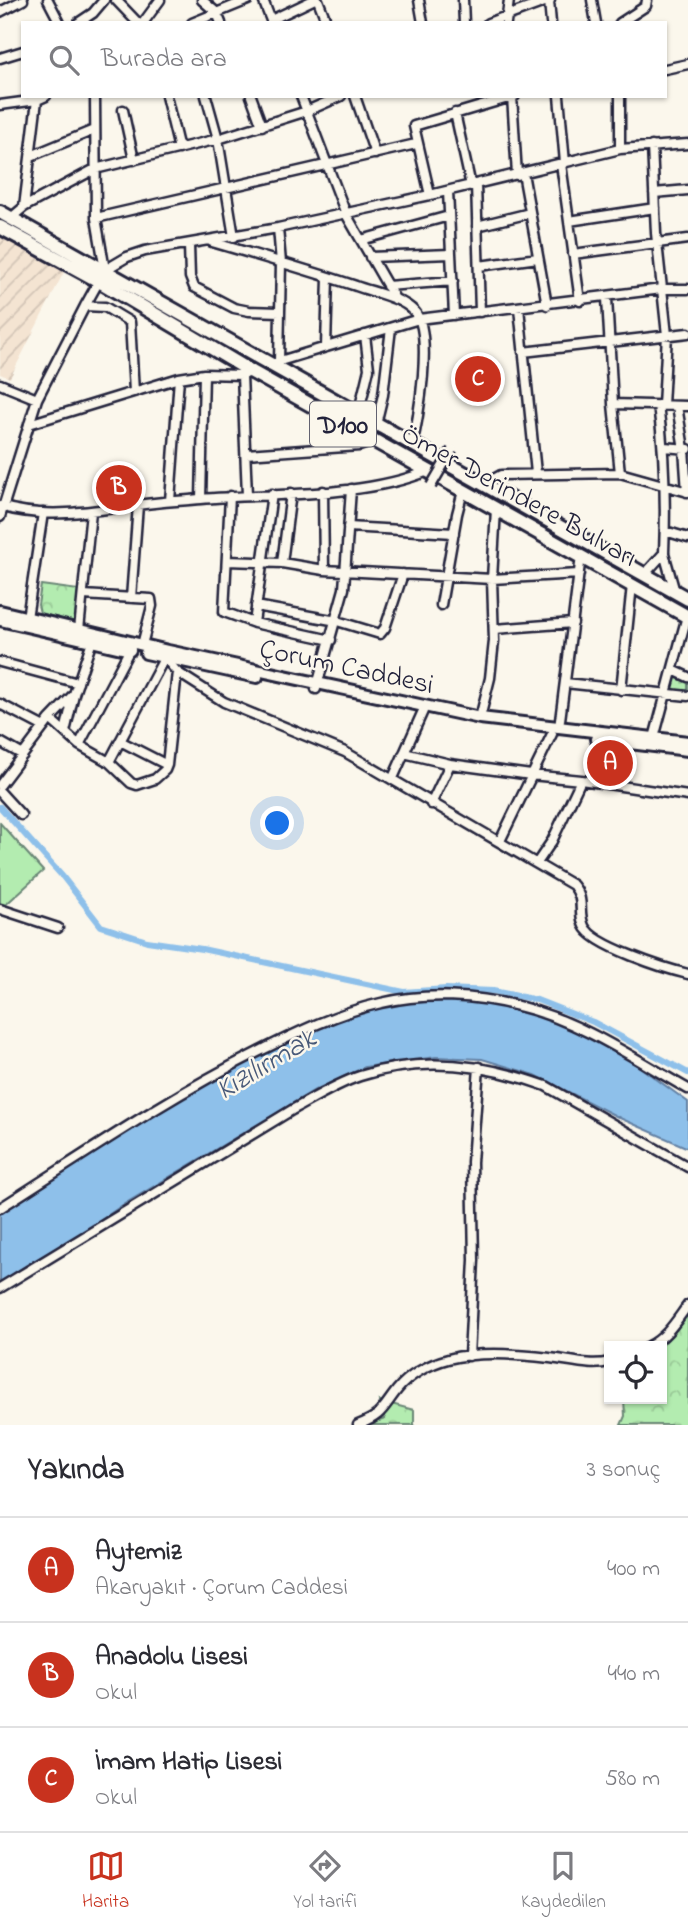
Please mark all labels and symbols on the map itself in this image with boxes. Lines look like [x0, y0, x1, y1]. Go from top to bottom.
pin: C [455, 353, 501, 405]
road number: D100 [310, 402, 376, 446]
street label: Ömer Derindere Bulvarı [393, 415, 644, 579]
pin: B [96, 462, 142, 514]
street label: Çorum Caddesi [255, 630, 437, 707]
pin: A [587, 737, 633, 789]
your location [260, 806, 294, 840]
water label: Kızılırmak [208, 1017, 327, 1113]

